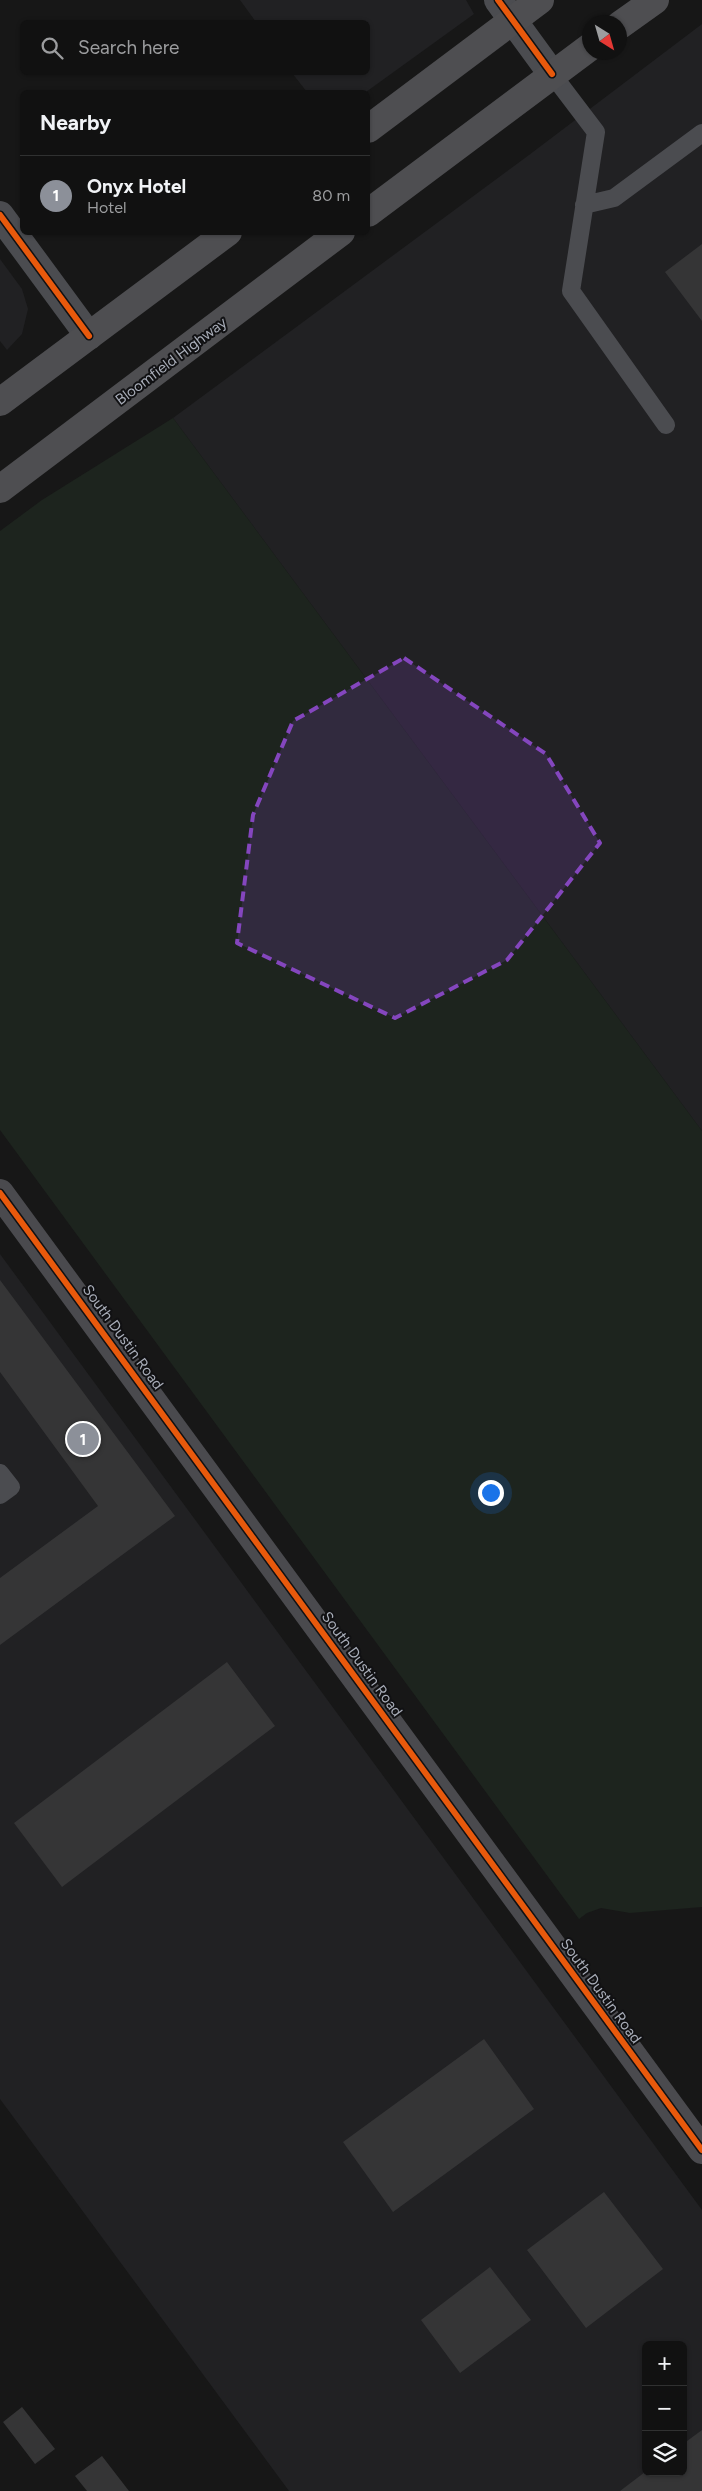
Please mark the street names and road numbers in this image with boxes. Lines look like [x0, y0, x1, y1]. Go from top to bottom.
street label: Bloomfield Highway [112, 313, 230, 409]
street label: South Dustin Road [79, 1281, 167, 1393]
street label: South Dustin Road [318, 1608, 406, 1720]
street label: South Dustin Road [557, 1935, 645, 2047]

